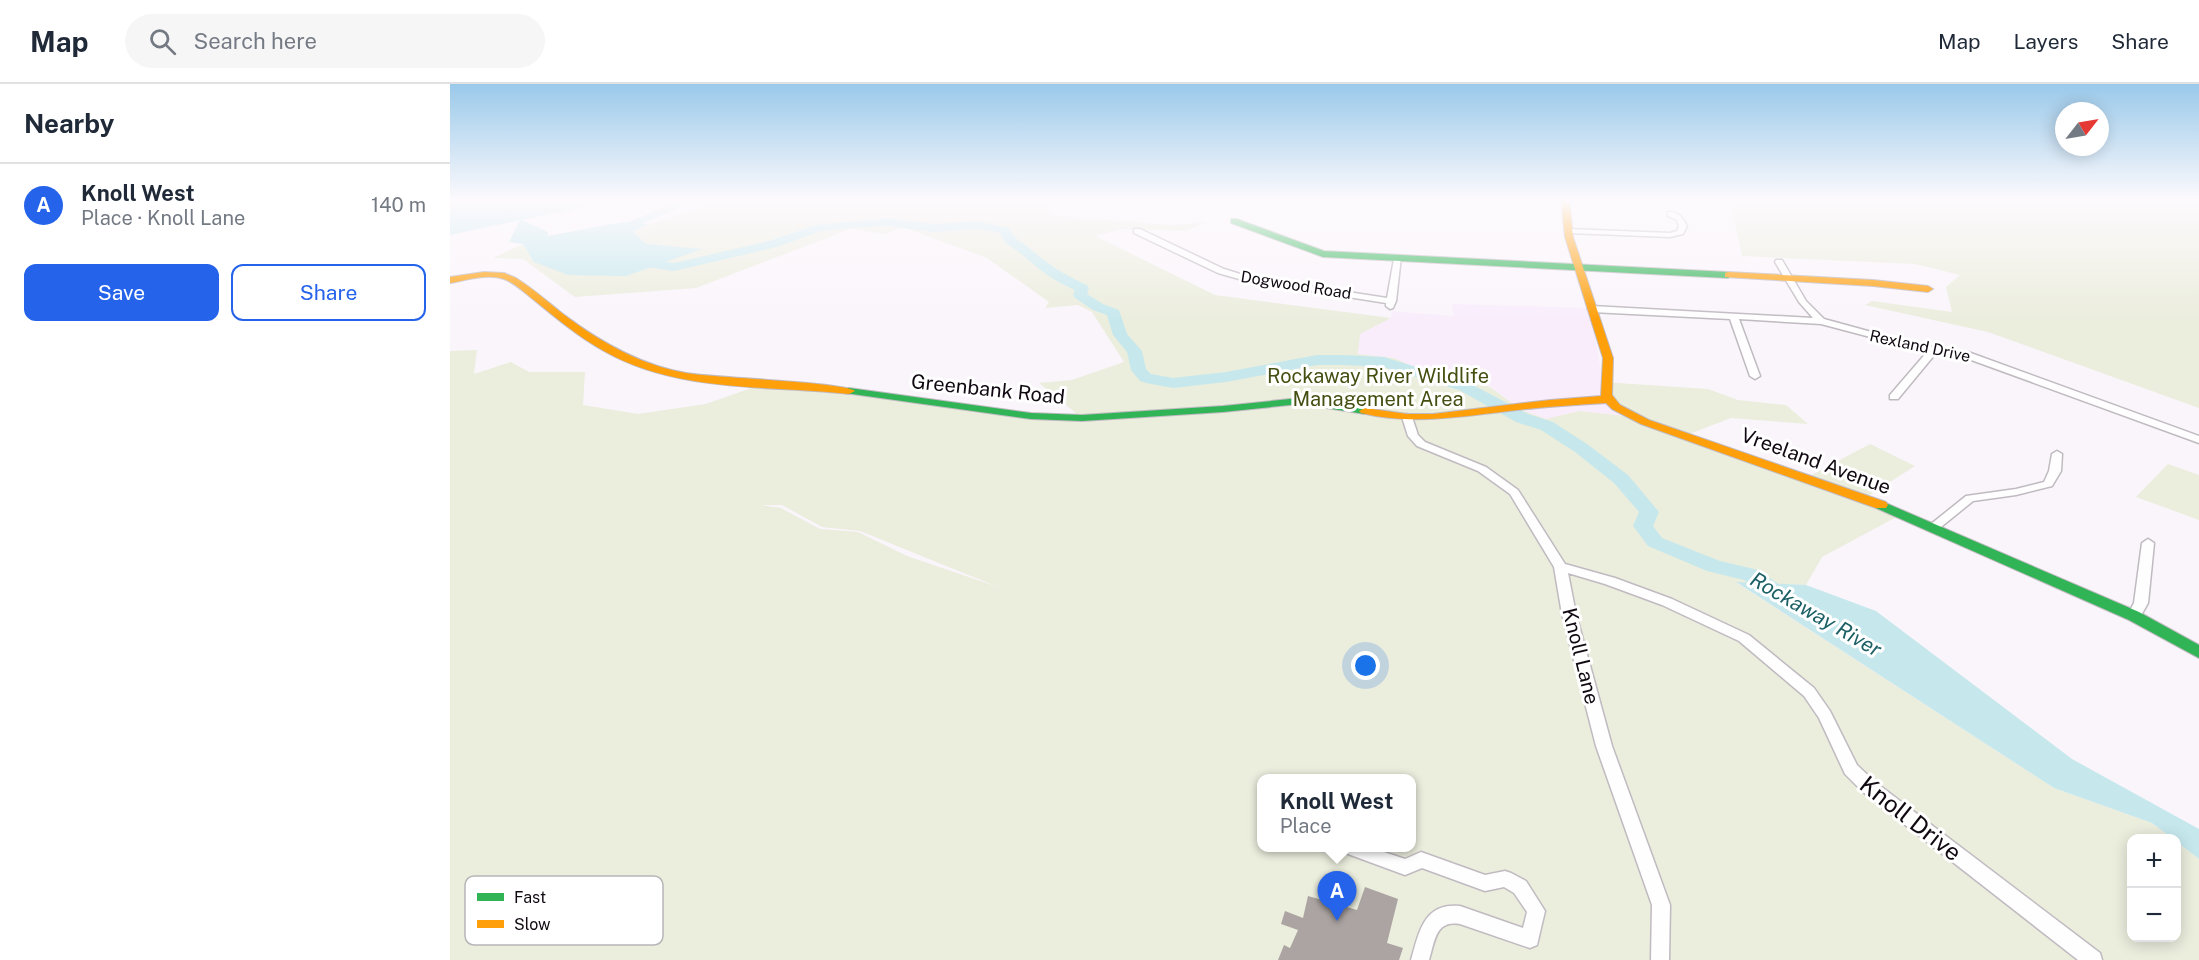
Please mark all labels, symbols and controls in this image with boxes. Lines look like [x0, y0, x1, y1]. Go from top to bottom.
search box [125, 14, 545, 68]
text: Map [30, 25, 89, 58]
icon: search [146, 25, 179, 58]
text: Search here [194, 28, 317, 54]
text: Map [1938, 29, 1981, 54]
text: Layers [2014, 29, 2078, 54]
text: Share [2111, 29, 2169, 54]
north arrow [2055, 102, 2109, 156]
text: Nearby [24, 108, 114, 139]
text: Knoll West [81, 180, 195, 206]
text: A [36, 193, 51, 217]
text: 140 m [371, 193, 426, 217]
text: Place · Knoll Lane [81, 206, 245, 230]
button: Save [24, 264, 219, 321]
button: Share [231, 264, 426, 321]
street label: Dogwood Road [1239, 267, 1353, 303]
street label: Rexland Drive [1868, 326, 1972, 366]
park label: Rockaway River Wildlife Management Area [1267, 364, 1489, 411]
street label: Greenbank Road [910, 369, 1066, 409]
street label: Vreeland Avenue [1738, 423, 1894, 499]
water label: Rockaway River [1746, 566, 1887, 662]
street label: Knoll Lane [1557, 605, 1605, 707]
your location [1351, 651, 1380, 680]
street label: Knoll Drive [1855, 770, 1967, 866]
popup [1257, 774, 1416, 852]
text: Knoll West [1280, 788, 1393, 814]
text: Place [1280, 814, 1332, 838]
map controls [2127, 834, 2181, 942]
button: + [2127, 834, 2181, 888]
pin: A [1318, 872, 1356, 921]
legend [465, 876, 663, 945]
text: Fast [514, 888, 546, 907]
button: − [2127, 888, 2181, 942]
text: Slow [514, 915, 551, 934]

